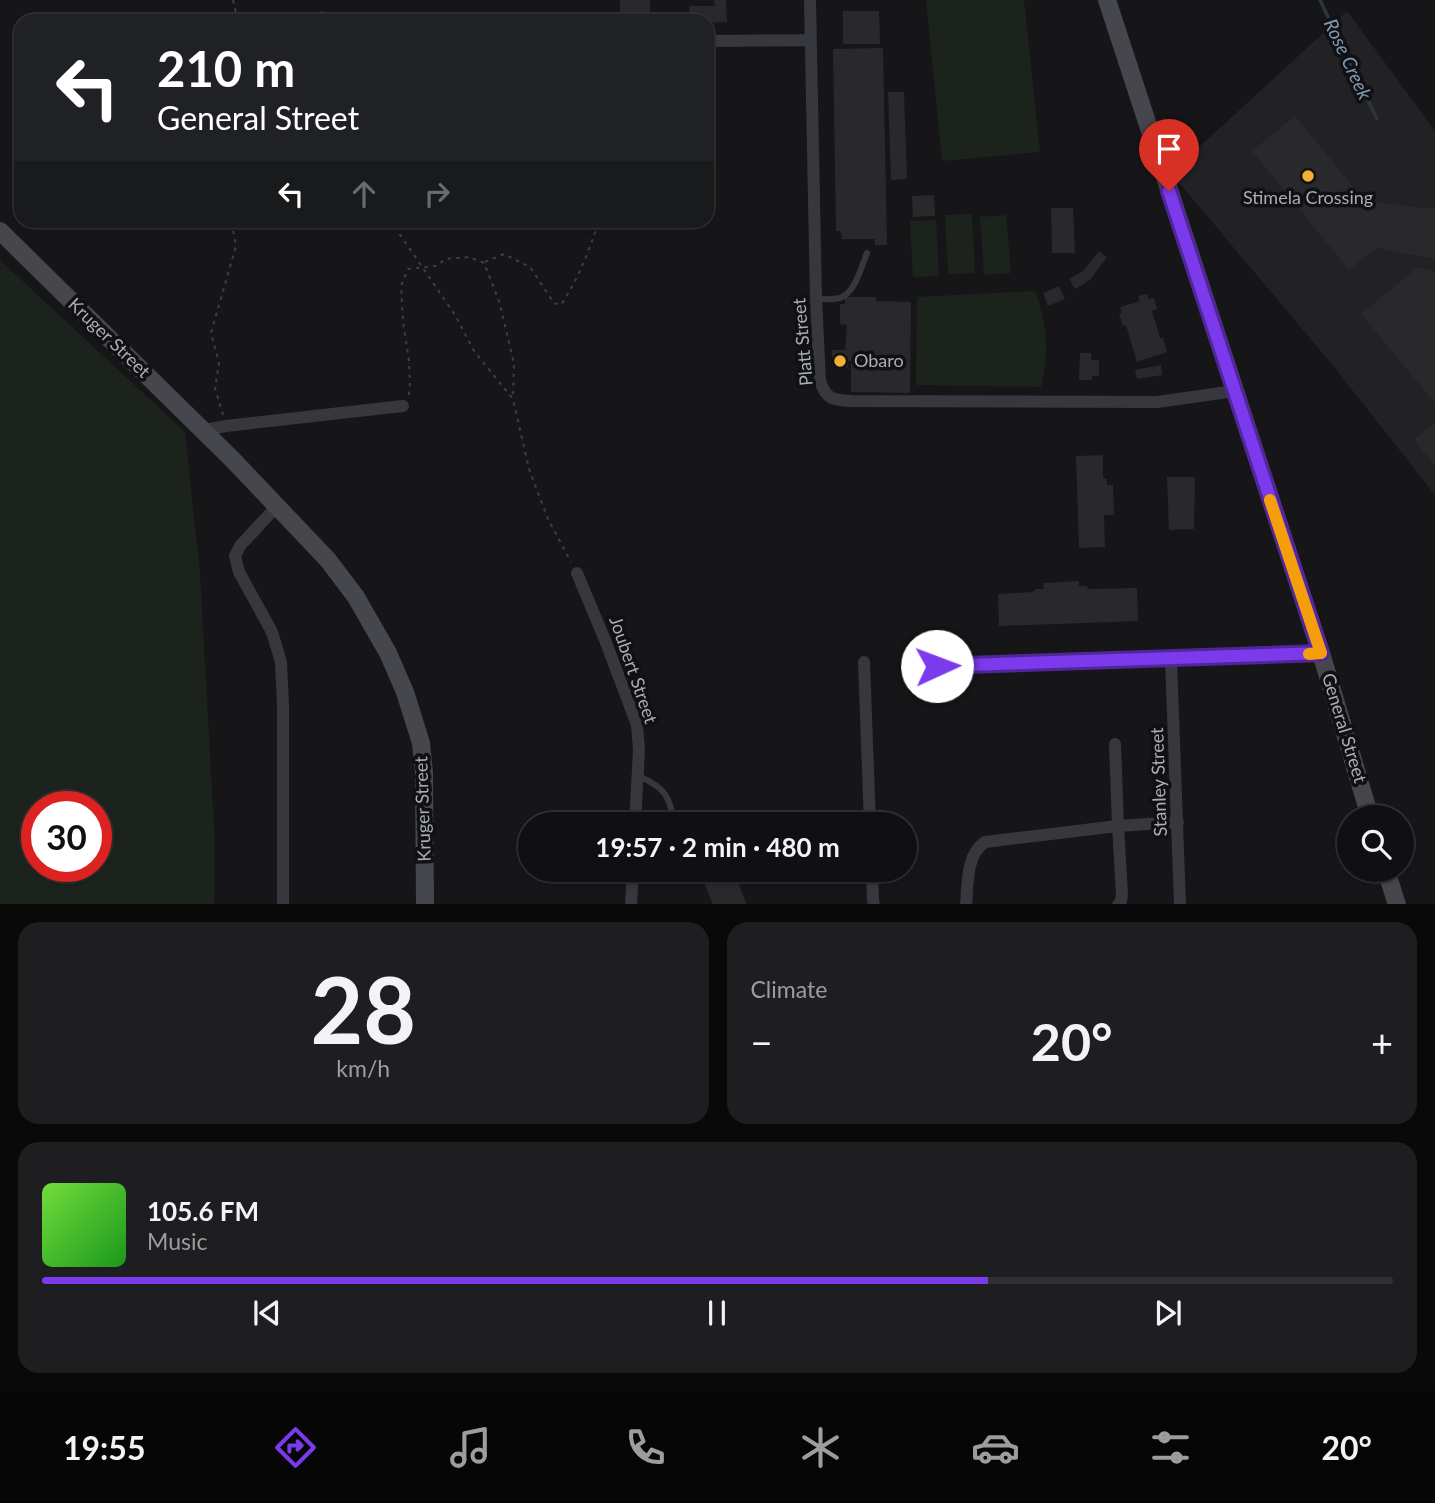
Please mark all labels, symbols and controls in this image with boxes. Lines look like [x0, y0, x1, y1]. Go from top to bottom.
water label: Rose Creek [1320, 15, 1378, 104]
text: 210 m [157, 39, 295, 97]
icon: left [42, 42, 133, 133]
text: General Street [157, 98, 359, 137]
pin [1139, 119, 1199, 191]
icon: arrive [1150, 130, 1188, 168]
marker: Stimela Crossing [1300, 168, 1316, 184]
icon: left [272, 175, 310, 213]
icon: ahead [345, 175, 383, 213]
icon: right [418, 175, 456, 213]
place label: Stimela Crossing [1243, 186, 1373, 208]
street label: Kruger Street [64, 293, 156, 382]
street label: Platt Street [787, 297, 817, 387]
place label: Obaro [854, 349, 904, 371]
marker: Obaro [832, 353, 848, 369]
street label: Joubert Street [605, 613, 663, 727]
position arrow [900, 629, 974, 703]
street label: General Street [1318, 670, 1372, 786]
street label: Stanley Street [1145, 727, 1171, 837]
street label: Kruger Street [409, 755, 435, 862]
speed limit sign: 30 [21, 791, 112, 882]
map controls [1337, 805, 1414, 882]
button: search [1337, 805, 1414, 882]
text: 19:57 · 2 min · 480 m [595, 831, 840, 863]
text: 28 [310, 954, 416, 1063]
text: Climate [751, 975, 827, 1003]
text: 20° [1031, 1010, 1113, 1072]
text: − [751, 1019, 773, 1065]
text: + [1371, 1019, 1393, 1065]
text: km/h [336, 1054, 390, 1082]
text: 105.6 FM [147, 1195, 259, 1227]
text: Music [147, 1227, 207, 1255]
icon: previous [248, 1294, 286, 1332]
icon: pause [698, 1294, 736, 1332]
icon: next [1149, 1294, 1187, 1332]
icon: directions [271, 1423, 320, 1472]
icon: music [446, 1423, 495, 1472]
icon: phone [621, 1423, 670, 1472]
icon: climate [796, 1423, 845, 1472]
icon: car [971, 1423, 1020, 1472]
icon: filters [1146, 1423, 1195, 1472]
text: 19:55 [63, 1428, 145, 1467]
text: 20° [1321, 1428, 1372, 1467]

